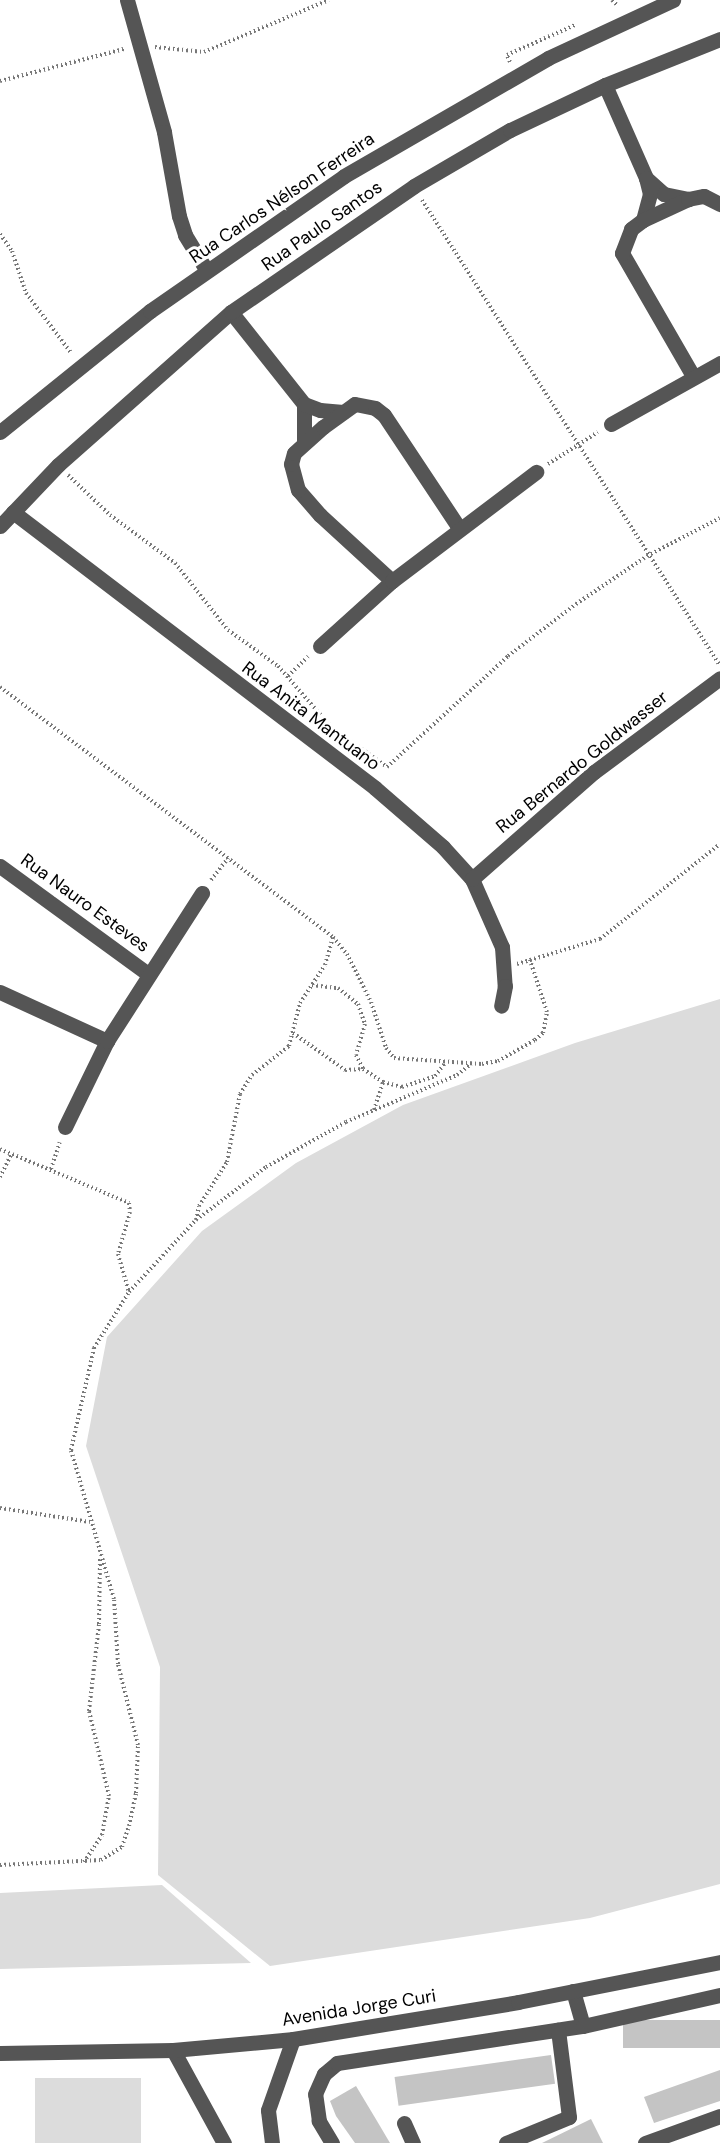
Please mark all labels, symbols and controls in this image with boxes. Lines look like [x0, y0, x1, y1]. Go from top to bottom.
street label: Rua Carlos Nélson Ferreira [185, 128, 379, 268]
street label: Rua Paulo Santos [258, 176, 386, 276]
street label: Rua Anita Mantuano [238, 657, 384, 775]
street label: Rua Bernardo Goldwasser [492, 686, 672, 838]
street label: Rua Nauro Esteves [16, 849, 154, 957]
street label: Avenida Jorge Curi [280, 1985, 438, 2031]

